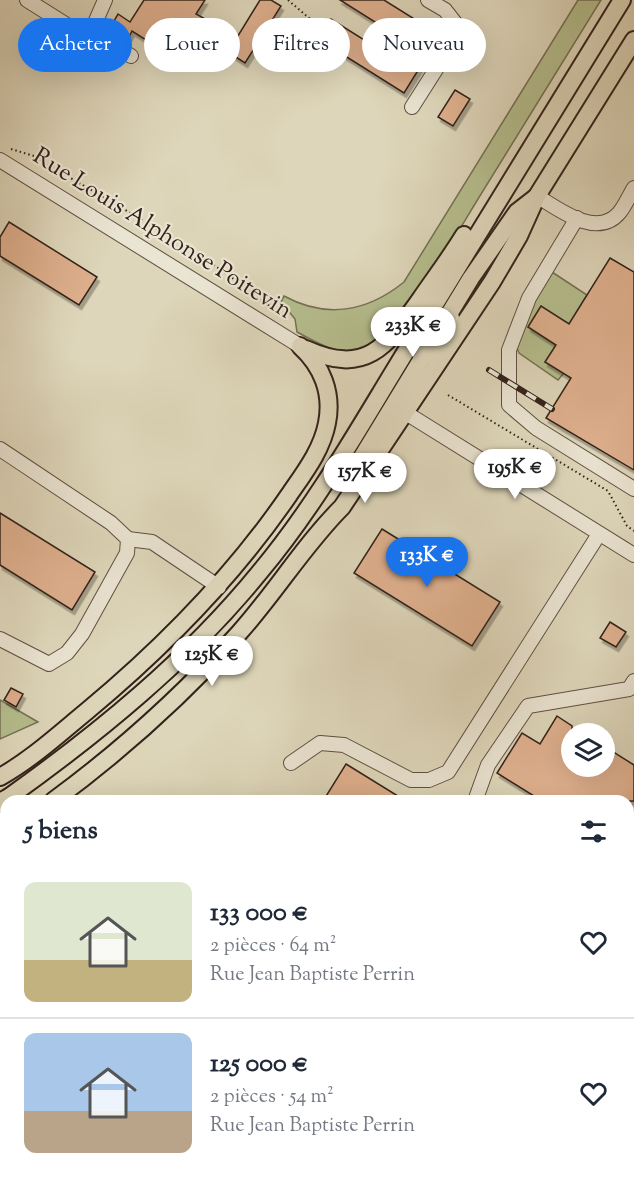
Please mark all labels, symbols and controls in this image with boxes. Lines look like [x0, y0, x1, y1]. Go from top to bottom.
chip: Acheter [18, 18, 132, 72]
chip: Louer [144, 18, 240, 72]
chip: Filtres [252, 18, 350, 72]
chip: Nouveau [362, 18, 486, 72]
street label: Rue Louis Alphonse Poitevin [26, 140, 298, 328]
pin: 233K € [364, 307, 462, 358]
text: 233K € [385, 312, 441, 341]
pin: 195K € [466, 449, 564, 500]
pin: 157K € [316, 453, 414, 504]
text: 195K € [488, 454, 542, 483]
text: 157K € [338, 458, 392, 487]
pin: 133K € [378, 537, 476, 588]
text: 133K € [400, 542, 454, 571]
pin: 125K € [163, 636, 261, 687]
text: 125K € [185, 641, 239, 670]
map controls [561, 723, 615, 777]
button: layers [561, 723, 615, 777]
text: 5 biens [24, 813, 98, 850]
icon: filters [577, 815, 610, 848]
text: 133 000 € [210, 895, 308, 932]
icon: home [72, 906, 144, 978]
icon: heart [577, 926, 610, 959]
text: 2 pièces · 64 m² [210, 932, 337, 961]
text: Rue Jean Baptiste Perrin [210, 961, 415, 990]
text: 125 000 € [210, 1046, 308, 1083]
icon: home [72, 1057, 144, 1129]
icon: heart [577, 1077, 610, 1110]
text: 2 pièces · 54 m² [210, 1083, 334, 1112]
text: Rue Jean Baptiste Perrin [210, 1112, 415, 1141]

